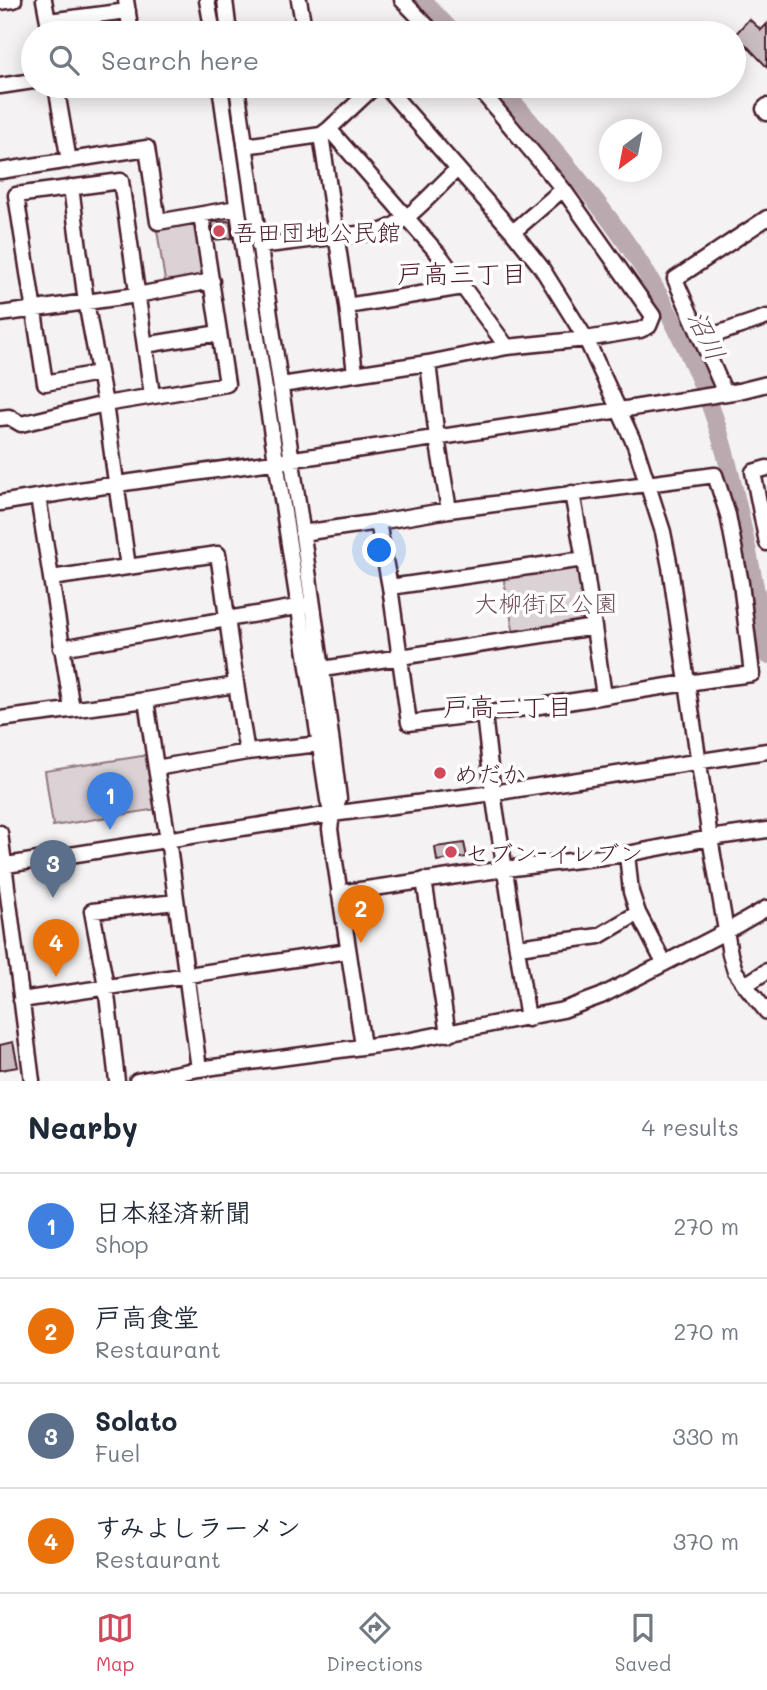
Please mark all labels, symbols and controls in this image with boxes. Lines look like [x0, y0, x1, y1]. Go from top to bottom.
search box [21, 21, 746, 98]
icon: search [45, 41, 83, 79]
text: Search here [101, 43, 259, 77]
north arrow [599, 119, 662, 182]
place label: 吾田団地公民館 [233, 216, 401, 247]
marker: 吾田団地公民館 [211, 223, 227, 239]
district label: 戸高三丁目 [397, 256, 527, 290]
water label: 沼川 [680, 304, 734, 366]
your location [362, 533, 396, 567]
park label: 大柳街区公園 [474, 587, 618, 618]
district label: 戸高二丁目 [443, 689, 573, 723]
place label: めだか [454, 758, 526, 789]
marker: めだか [432, 765, 448, 781]
pin: 1 [87, 772, 133, 830]
place label: セブン-イレブン [465, 837, 643, 868]
pin: 3 [30, 840, 76, 898]
marker: セブン-イレブン [443, 844, 459, 860]
pin: 2 [338, 885, 384, 943]
pin: 4 [33, 919, 79, 977]
text: Nearby [28, 1107, 138, 1147]
text: 4 results [642, 1112, 739, 1142]
text: 日本経済新聞 [95, 1195, 251, 1229]
text: 1 [46, 1211, 56, 1241]
text: 270 m [674, 1211, 739, 1241]
text: Shop [95, 1229, 149, 1259]
text: 戸高食堂 [95, 1300, 199, 1334]
text: 2 [45, 1316, 57, 1346]
text: 270 m [674, 1316, 739, 1346]
text: Restaurant [95, 1334, 221, 1364]
text: Solato [95, 1404, 177, 1438]
text: 3 [44, 1421, 58, 1451]
text: 330 m [672, 1421, 739, 1451]
text: Fuel [95, 1438, 140, 1468]
text: すみよしラーメン [95, 1510, 301, 1544]
text: 4 [44, 1526, 58, 1556]
text: 370 m [673, 1526, 739, 1556]
text: Restaurant [95, 1544, 221, 1574]
tab: Map [96, 1609, 135, 1676]
tab: Directions [326, 1609, 423, 1676]
tab: Saved [615, 1609, 671, 1676]

